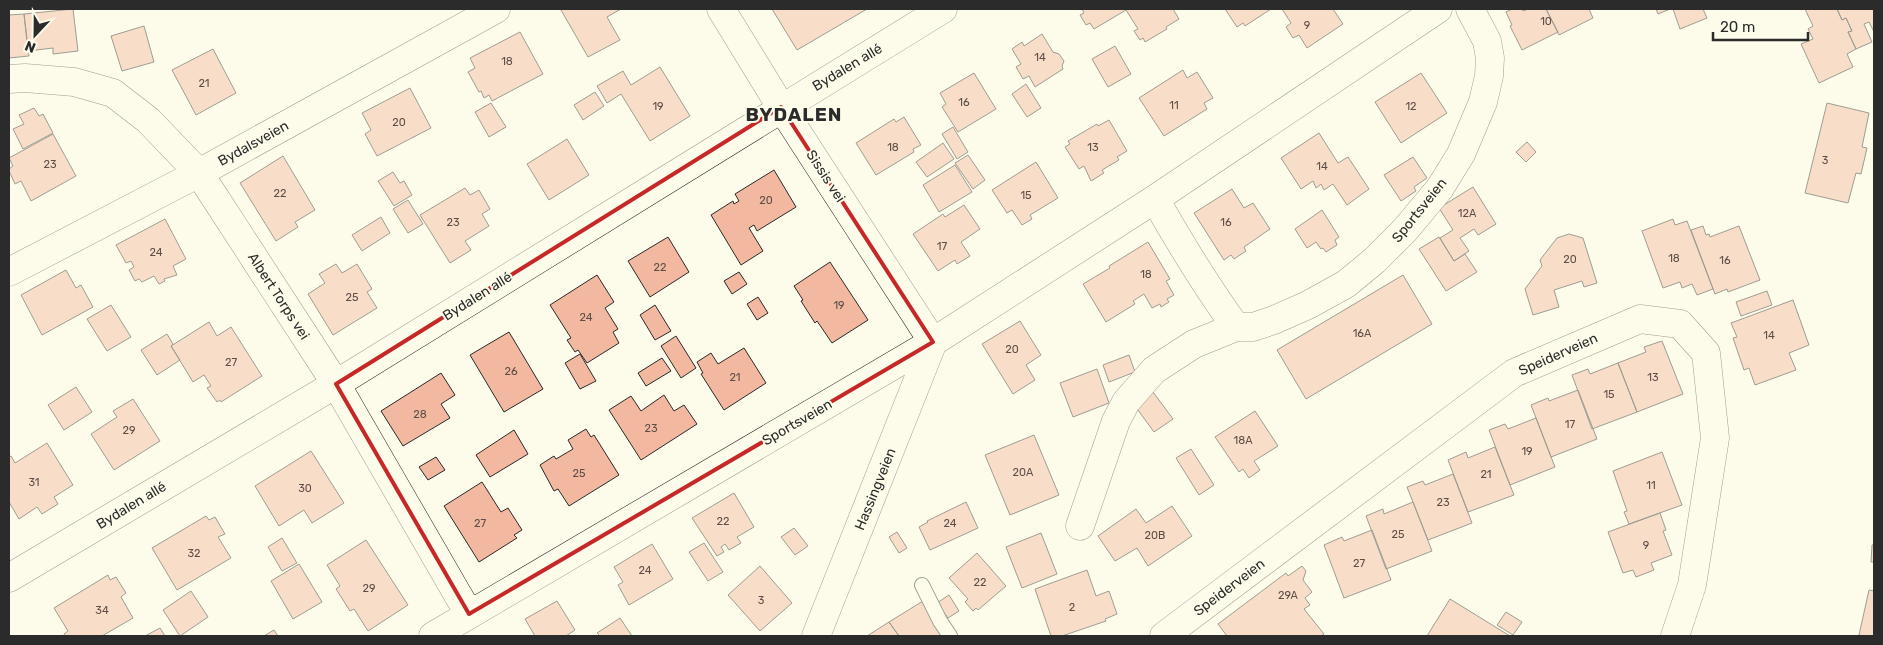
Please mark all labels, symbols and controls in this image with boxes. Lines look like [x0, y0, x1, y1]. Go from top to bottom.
north arrow [10, 10, 60, 60]
scale bar [1713, 10, 1808, 42]
house number: 10 [1540, 15, 1552, 28]
text: 20 m [1720, 18, 1755, 36]
house number: 9 [1304, 19, 1310, 32]
text: N [22, 37, 38, 56]
street label: Bydalen allé [809, 40, 885, 95]
house number: 14 [1034, 51, 1046, 64]
house number: 18 [501, 55, 513, 68]
house number: 21 [198, 77, 210, 90]
house number: 16 [958, 96, 970, 109]
house number: 11 [1169, 99, 1179, 112]
house number: 19 [652, 100, 664, 113]
house number: 12 [1405, 100, 1417, 113]
district label: BYDALEN [746, 103, 842, 126]
house number: 20 [392, 116, 406, 129]
street label: Bydalsveien [215, 117, 292, 170]
house number: 18 [887, 141, 899, 154]
house number: 13 [1087, 141, 1099, 154]
street label: Sissis vei [802, 147, 849, 206]
house number: 3 [1822, 154, 1829, 167]
house number: 23 [43, 158, 57, 171]
house number: 14 [1316, 160, 1328, 173]
street label: Sportsveien [1388, 175, 1450, 246]
house number: 22 [274, 187, 286, 200]
house number: 15 [1020, 189, 1032, 202]
house number: 20 [759, 194, 773, 207]
house number: 12A [1458, 207, 1477, 220]
house number: 23 [446, 216, 460, 229]
house number: 16 [1220, 216, 1232, 229]
house number: 17 [937, 240, 948, 253]
house number: 24 [149, 246, 163, 259]
street label: Albert Torps vei [244, 250, 313, 343]
house number: 18 [1668, 252, 1680, 265]
house number: 20 [1563, 253, 1577, 266]
house number: 16 [1719, 254, 1731, 267]
house number: 22 [654, 261, 666, 274]
street label: Bydalen allé [440, 268, 515, 324]
house number: 18 [1140, 268, 1152, 281]
house number: 25 [346, 291, 359, 304]
house number: 19 [833, 299, 845, 312]
house number: 24 [579, 311, 593, 324]
house number: 16A [1353, 327, 1372, 340]
street label: Speiderveien [1516, 329, 1600, 379]
house number: 14 [1763, 329, 1775, 342]
house number: 20 [1005, 343, 1019, 356]
house number: 27 [225, 356, 237, 369]
house number: 26 [504, 365, 518, 378]
house number: 21 [729, 371, 741, 384]
house number: 13 [1647, 371, 1659, 384]
house number: 15 [1603, 388, 1615, 401]
street label: Sportsveien [759, 396, 835, 449]
house number: 28 [413, 408, 427, 421]
house number: 17 [1565, 418, 1576, 431]
house number: 23 [644, 422, 658, 435]
house number: 29 [123, 424, 135, 437]
house number: 18A [1233, 434, 1253, 447]
house number: 19 [1521, 445, 1533, 458]
street label: Hassingveien [851, 446, 900, 533]
house number: 20A [1013, 466, 1034, 479]
house number: 25 [573, 467, 586, 480]
house number: 21 [1480, 468, 1492, 481]
house number: 31 [28, 476, 40, 489]
street label: Bydalen allé [93, 478, 169, 533]
house number: 11 [1646, 479, 1656, 492]
house number: 30 [298, 482, 312, 495]
house number: 23 [1436, 496, 1450, 509]
house number: 22 [717, 515, 729, 528]
house number: 27 [474, 517, 486, 530]
house number: 24 [943, 517, 957, 530]
house number: 25 [1392, 528, 1405, 541]
house number: 20B [1145, 529, 1165, 542]
house number: 9 [1643, 539, 1649, 552]
house number: 32 [187, 547, 201, 560]
street label: Speiderveien [1190, 555, 1268, 620]
house number: 27 [1353, 557, 1365, 570]
house number: 24 [638, 564, 652, 577]
house number: 22 [974, 576, 986, 589]
house number: 29 [363, 582, 375, 595]
house number: 29A [1278, 589, 1299, 602]
house number: 3 [758, 594, 765, 607]
house number: 2 [1069, 601, 1075, 614]
house number: 34 [95, 604, 109, 617]

